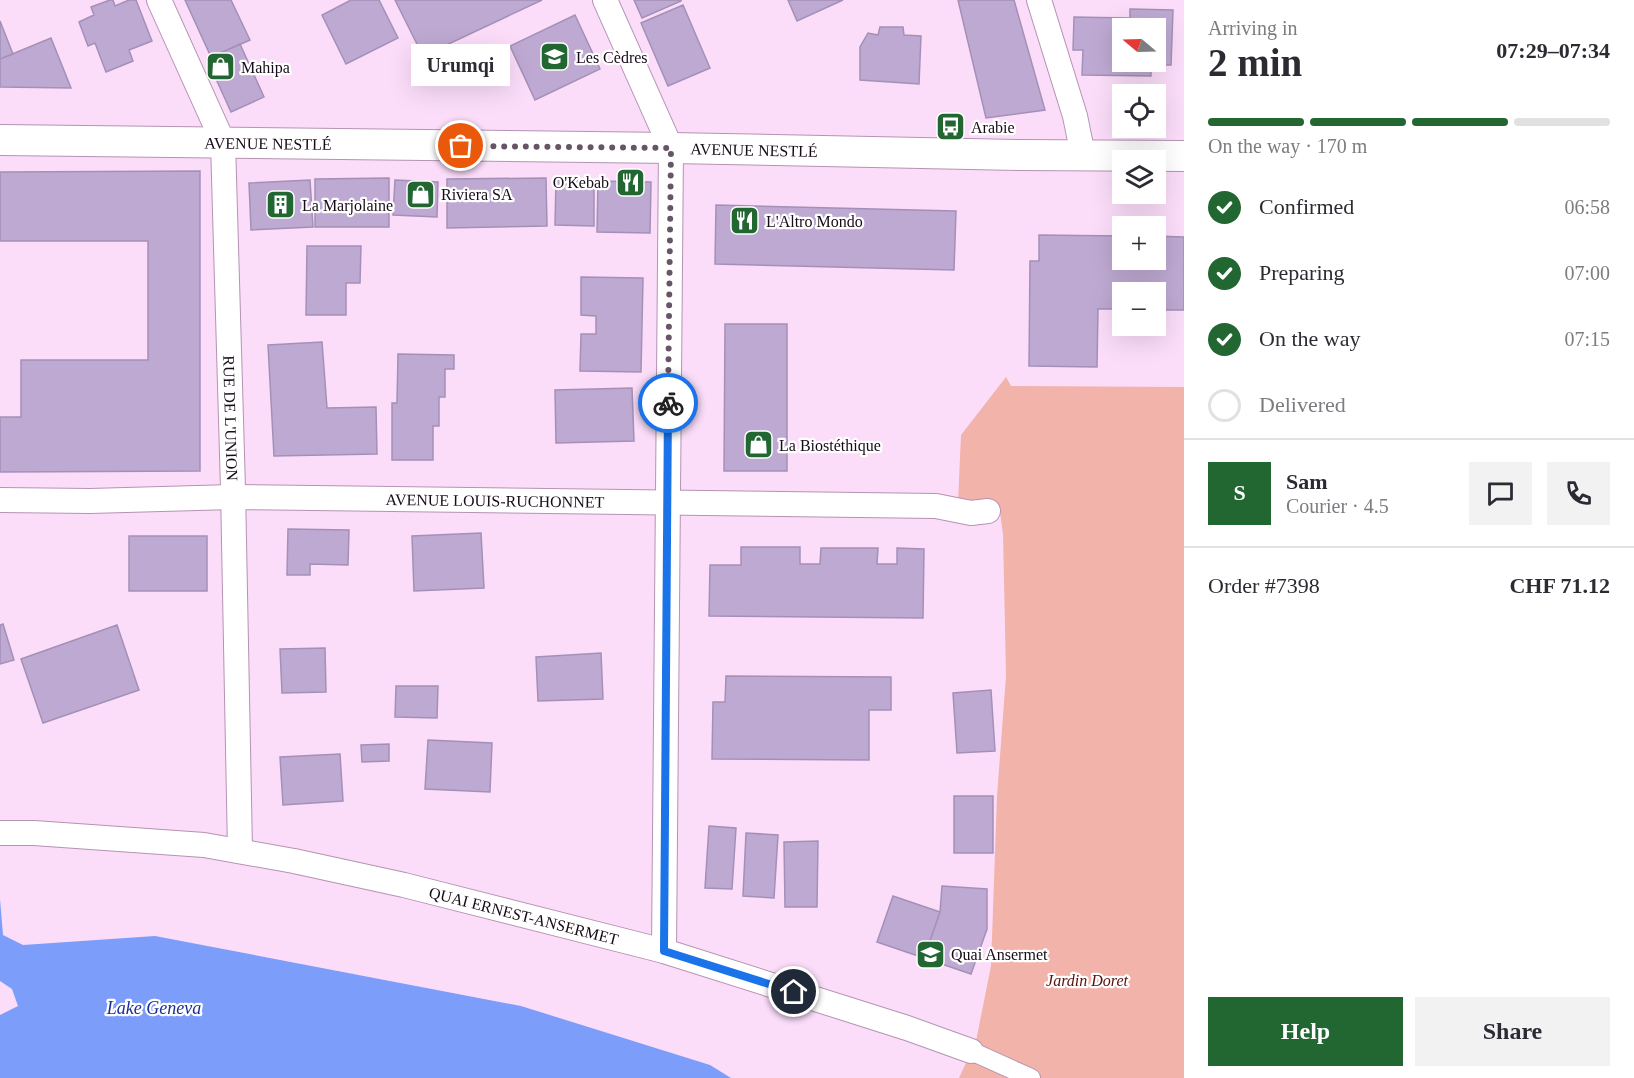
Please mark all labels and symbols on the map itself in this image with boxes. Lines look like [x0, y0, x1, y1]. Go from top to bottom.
north arrow [1112, 18, 1166, 72]
school or university icon: Les Cèdres [539, 41, 571, 73]
callout: Urumqi [412, 44, 510, 86]
place label: Les Cèdres [576, 49, 648, 66]
shop icon: Mahipa [204, 51, 236, 83]
place label: Mahipa [241, 59, 290, 77]
bus stop icon: Arabie [934, 111, 966, 143]
place label: Arabie [971, 119, 1015, 136]
pin [435, 120, 486, 171]
street label: AVENUE NESTLÉ [204, 134, 332, 153]
street label: AVENUE NESTLÉ [690, 140, 818, 160]
restaurant icon: O'Kebab [614, 166, 646, 198]
place label: O'Kebab [553, 174, 609, 191]
shop icon: Riviera SA [404, 178, 436, 210]
place label: Riviera SA [441, 186, 513, 203]
building icon: La Marjolaine [265, 189, 297, 221]
place label: La Marjolaine [302, 197, 393, 215]
restaurant icon: L'Altro Mondo [729, 205, 761, 237]
place label: L'Altro Mondo [766, 213, 863, 230]
street label: RUE DE L'UNION [220, 355, 241, 482]
courier [638, 373, 698, 433]
shop icon: La Biostéthique [742, 429, 774, 461]
place label: La Biostéthique [779, 437, 881, 455]
street label: AVENUE LOUIS-RUCHONNET [385, 491, 605, 511]
street label: QUAI ERNEST-ANSERMET [427, 884, 620, 948]
school or university icon: Quai Ansermet [914, 938, 946, 970]
place label: Quai Ansermet [951, 946, 1048, 963]
pin [768, 966, 819, 1017]
park label: Jardin Doret [1046, 972, 1129, 989]
water label: Lake Geneva [106, 998, 201, 1018]

